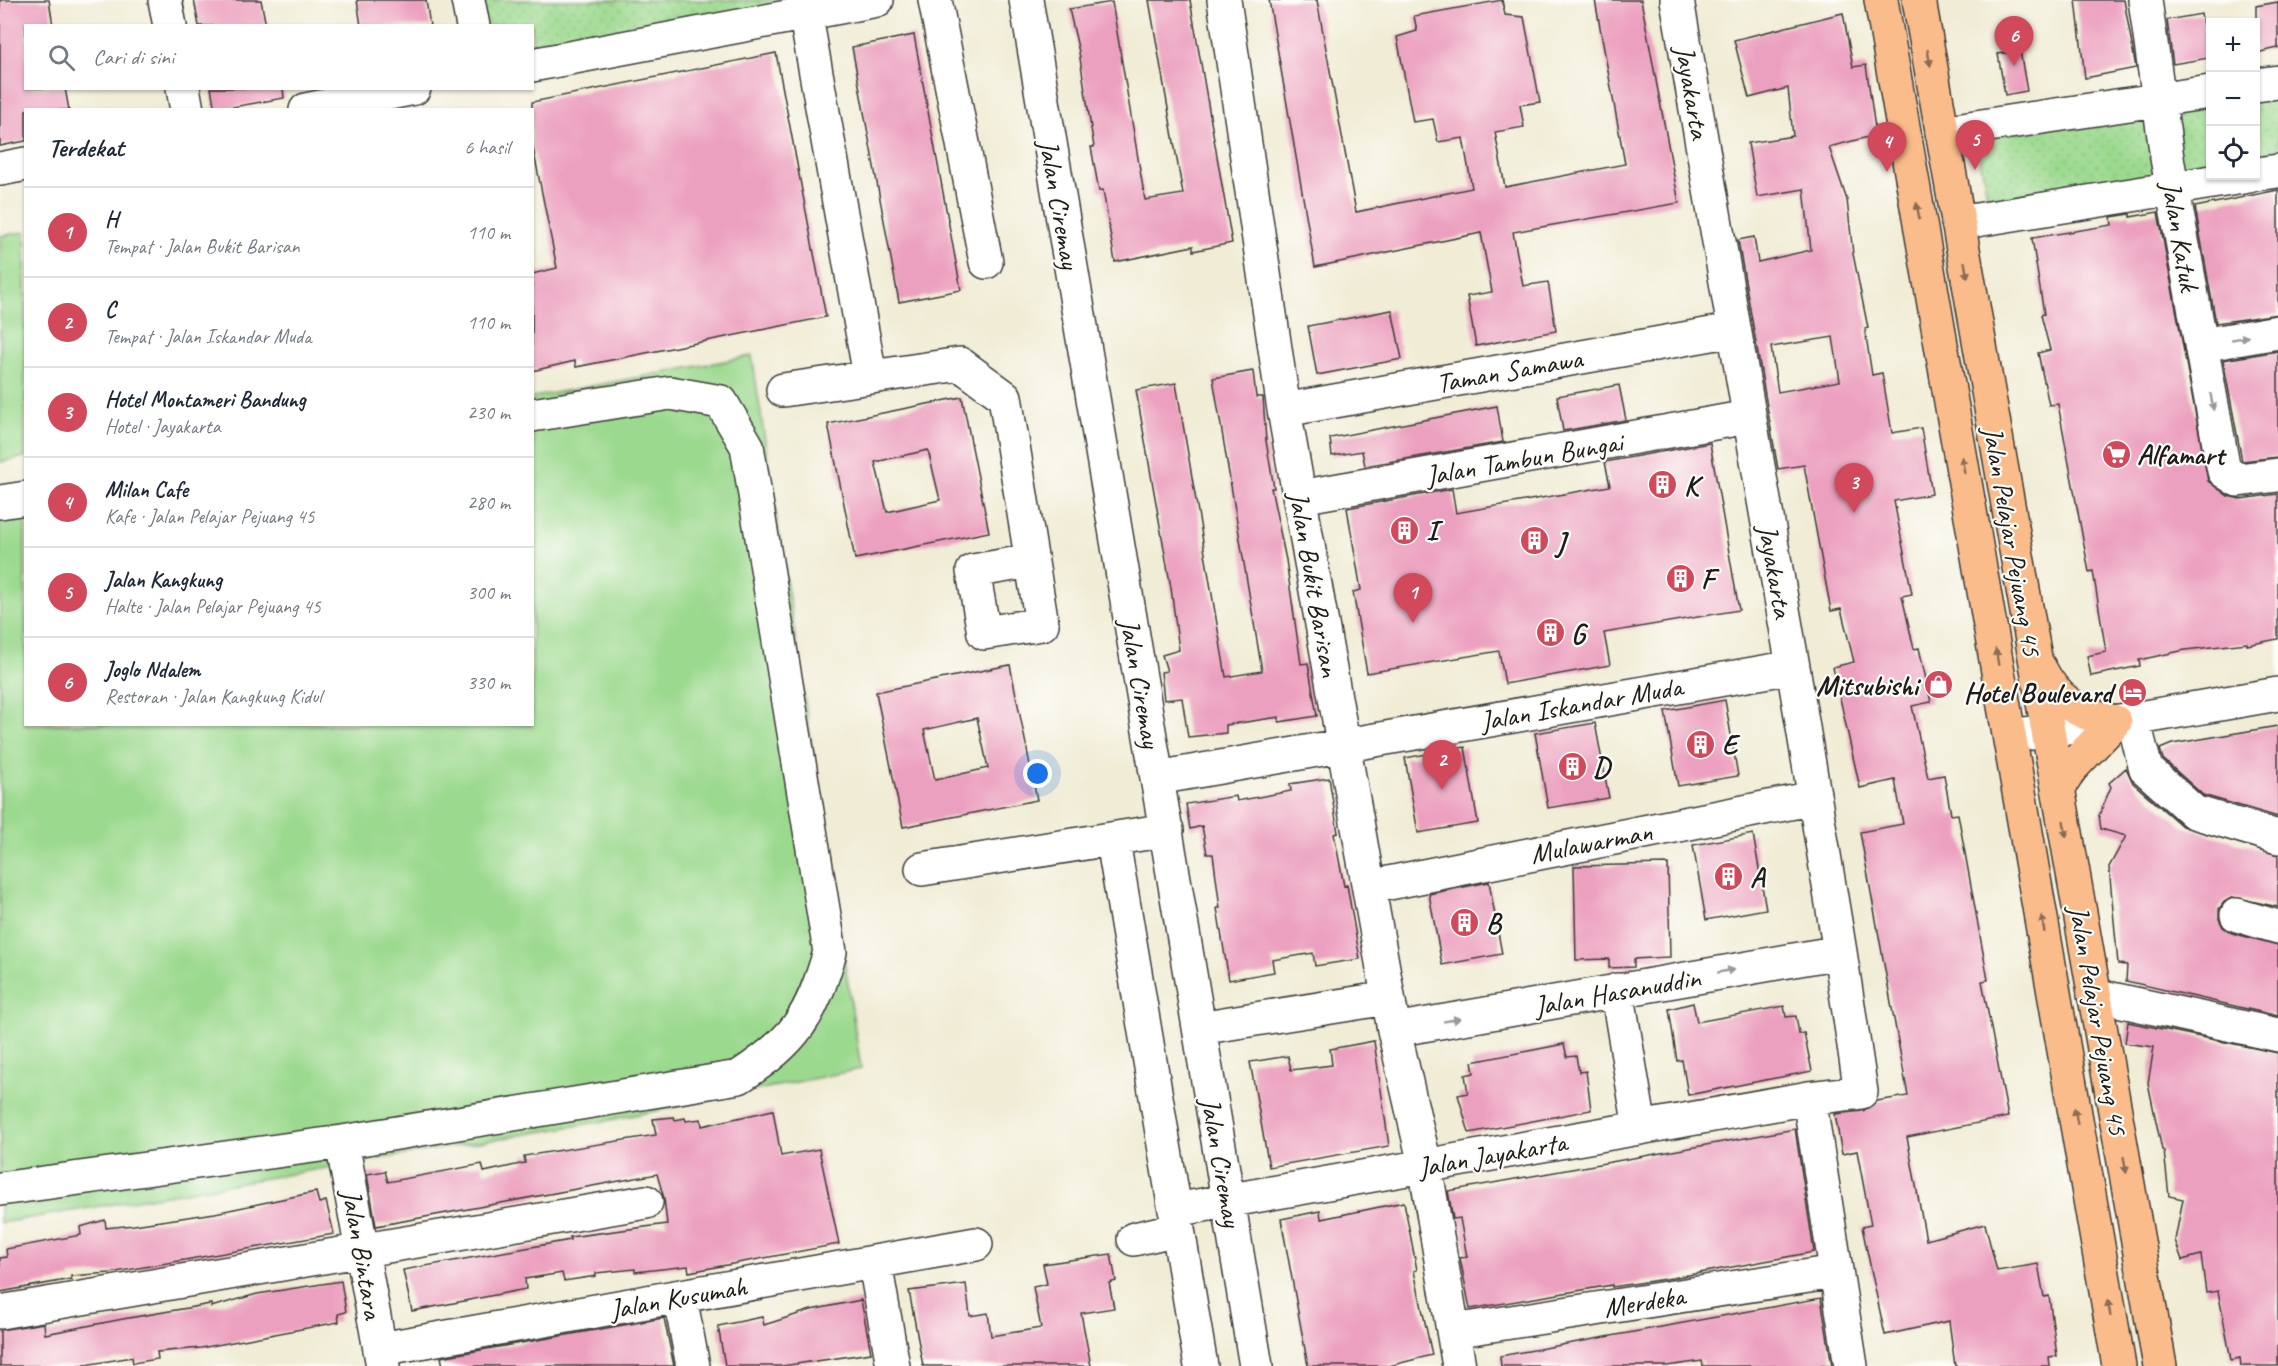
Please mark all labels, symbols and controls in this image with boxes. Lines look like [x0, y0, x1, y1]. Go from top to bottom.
pin: 6 [1994, 16, 2034, 66]
map controls [2206, 18, 2260, 180]
button: + [2206, 18, 2260, 72]
search box [24, 24, 534, 90]
icon: search [45, 41, 78, 74]
street label: Jayakarta [1667, 41, 1718, 143]
text: Cari di sini [93, 43, 174, 71]
one-way arrow [1925, 48, 1934, 67]
button: − [2206, 72, 2260, 126]
pin: 5 [1956, 120, 1994, 170]
pin: 4 [1868, 122, 1906, 172]
button: locate [2206, 126, 2260, 180]
text: Terdekat [48, 131, 124, 164]
text: 6 hasil [464, 135, 510, 160]
street label: Jalan Ciremay [1031, 135, 1088, 274]
street label: Jalan Katuk [2153, 177, 2208, 296]
one-way arrow [1914, 201, 1923, 220]
text: H [105, 206, 118, 234]
text: 1 [63, 220, 72, 245]
text: 110 m [467, 220, 510, 245]
text: Tempat · Jalan Bukit Barisan [105, 234, 299, 259]
one-way arrow [1962, 261, 1971, 280]
text: C [105, 296, 116, 324]
text: 2 [63, 310, 72, 335]
text: 110 m [467, 310, 510, 335]
text: Tempat · Jalan Iskandar Muda [105, 324, 311, 349]
one-way arrow [2230, 334, 2249, 343]
street label: Taman Samawa [1434, 340, 1586, 401]
text: Hotel Montameri Bandung [105, 386, 306, 414]
one-way arrow [2207, 393, 2216, 412]
text: 3 [63, 400, 72, 425]
text: 230 m [467, 400, 510, 425]
text: Hotel · Jayakarta [105, 414, 220, 439]
street label: Jalan Pelajar Pejuang 45 [1975, 422, 2050, 660]
street label: Jalan Tambun Bungai [1421, 423, 1629, 493]
place label: Alfamart [2137, 437, 2228, 472]
supermarket icon: Alfamart [2100, 438, 2132, 470]
one-way arrow [1958, 456, 1967, 475]
pin: 3 [1834, 464, 1874, 513]
place label: K [1684, 468, 1704, 503]
building icon: K [1647, 469, 1679, 501]
text: Milan Cafe [105, 476, 188, 504]
street label: Jalan Bukit Barisan [1281, 487, 1348, 681]
text: 4 [63, 490, 72, 515]
text: 280 m [467, 490, 510, 515]
text: Kafe · Jalan Pelajar Pejuang 45 [105, 504, 315, 529]
place label: I [1426, 513, 1444, 548]
building icon: I [1389, 514, 1421, 546]
street label: Jayakarta [1750, 520, 1801, 622]
place label: J [1554, 524, 1569, 559]
building icon: J [1519, 525, 1551, 557]
place label: F [1701, 561, 1720, 596]
building icon: F [1664, 562, 1696, 594]
text: Jalan Kangkung [105, 566, 222, 594]
pin: 1 [1394, 574, 1432, 623]
text: 5 [63, 580, 72, 605]
text: 300 m [467, 580, 510, 605]
text: Halte · Jalan Pelajar Pejuang 45 [105, 594, 321, 619]
street label: Jalan Ciremay [1112, 614, 1169, 753]
place label: G [1571, 616, 1589, 651]
building icon: G [1534, 617, 1566, 649]
one-way arrow [1992, 648, 2001, 667]
text: Joglo Ndalem [105, 656, 200, 684]
street label: Jalan Iskandar Muda [1476, 668, 1687, 739]
place label: Mitsubishi [1816, 668, 1922, 703]
shop icon: Mitsubishi [1923, 669, 1955, 701]
text: 6 [63, 670, 72, 695]
text: 330 m [467, 670, 510, 695]
place label: Hotel Boulevard [1964, 675, 2117, 710]
hotel icon: Hotel Boulevard [2117, 676, 2149, 708]
text: Restoran · Jalan Kangkung Kidul [105, 684, 322, 709]
place label: E [1722, 727, 1741, 762]
building icon: E [1685, 728, 1717, 760]
pin: 2 [1422, 740, 1462, 790]
place label: D [1593, 749, 1613, 784]
building icon: D [1556, 750, 1588, 782]
your location [1023, 759, 1052, 788]
street label: Mulawarman [1527, 813, 1655, 871]
one-way arrow [2061, 819, 2070, 838]
place label: A [1750, 860, 1766, 895]
building icon: A [1713, 861, 1745, 893]
street label: Jalan Pelajar Pejuang 45 [2061, 901, 2136, 1139]
place label: B [1486, 905, 1503, 940]
building icon: B [1449, 906, 1481, 938]
one-way arrow [2038, 914, 2047, 933]
street label: Jalan Hasanuddin [1529, 959, 1704, 1024]
one-way arrow [1717, 967, 1736, 976]
one-way arrow [1442, 1015, 1461, 1024]
street label: Jalan Ciremay [1193, 1093, 1250, 1232]
one-way arrow [2071, 1107, 2080, 1126]
street label: Jalan Jayakarta [1413, 1124, 1571, 1185]
one-way arrow [2121, 1156, 2130, 1175]
street label: Jalan Bintara [334, 1185, 391, 1323]
street label: Jalan Kusumah [605, 1268, 750, 1327]
street label: Merdeka [1601, 1277, 1689, 1325]
one-way arrow [2104, 1299, 2113, 1318]

